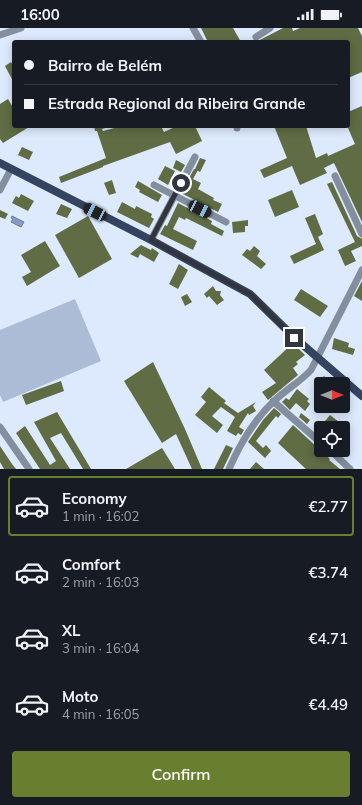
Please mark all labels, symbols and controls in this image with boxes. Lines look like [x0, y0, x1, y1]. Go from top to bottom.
text: 16:00 [20, 5, 60, 24]
text: Bairro de Belém [48, 56, 162, 75]
text: Estrada Regional da Ribeira Grande [48, 94, 305, 113]
route start [172, 174, 190, 192]
car [187, 198, 213, 220]
car [82, 201, 108, 223]
route end [285, 329, 303, 347]
north arrow [314, 377, 350, 413]
map controls [314, 377, 350, 457]
button: locate [314, 421, 350, 457]
icon: car [14, 488, 50, 524]
text: Economy [62, 489, 127, 508]
text: €2.77 [308, 497, 348, 516]
text: 1 min · 16:02 [62, 508, 139, 524]
icon: car [14, 554, 50, 590]
text: Comfort [62, 555, 120, 574]
text: €3.74 [308, 563, 348, 582]
text: 2 min · 16:03 [62, 574, 139, 590]
icon: car [14, 620, 50, 656]
text: XL [62, 621, 80, 640]
text: €4.71 [308, 629, 348, 648]
text: 3 min · 16:04 [62, 640, 139, 656]
icon: car [14, 686, 50, 722]
text: Moto [62, 687, 98, 706]
text: €4.49 [308, 695, 348, 714]
text: 4 min · 16:05 [62, 706, 139, 722]
button: Confirm [12, 751, 350, 797]

